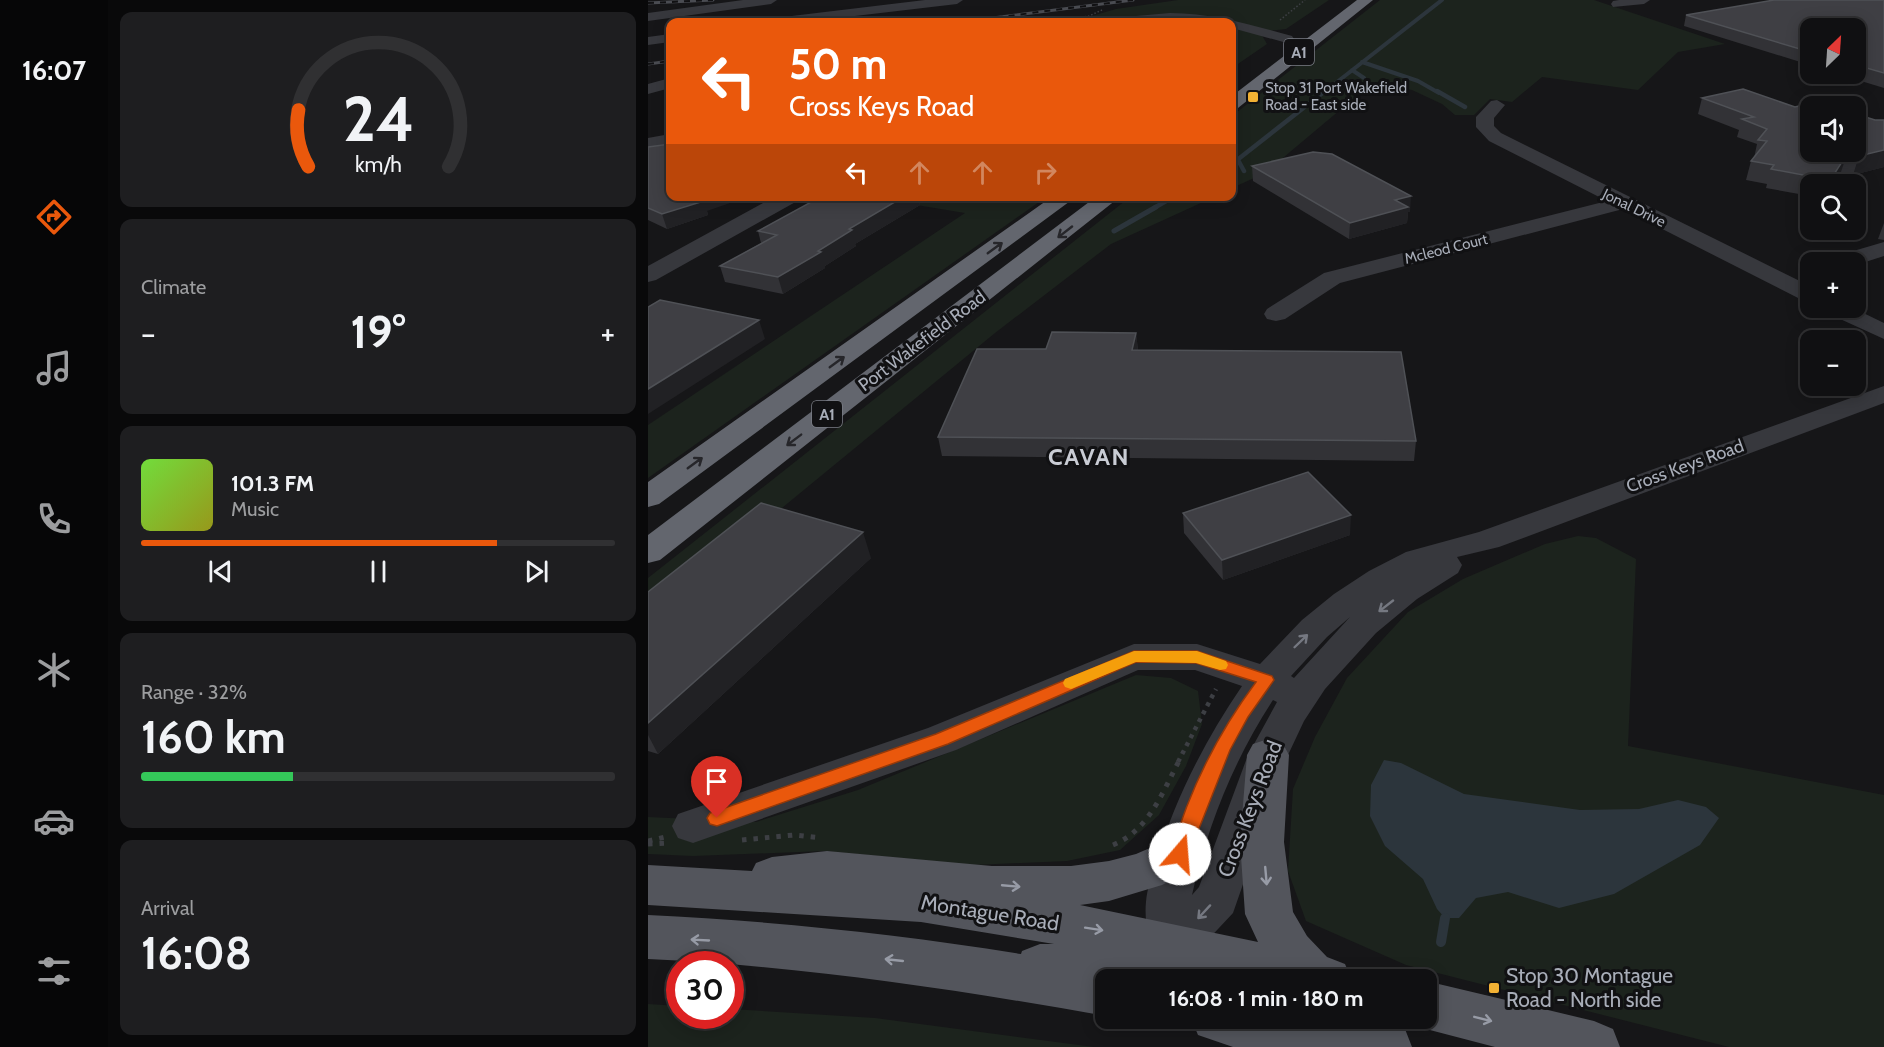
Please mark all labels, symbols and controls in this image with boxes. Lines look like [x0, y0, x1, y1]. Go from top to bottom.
north arrow [1800, 18, 1866, 84]
map controls [1800, 18, 1866, 396]
text: 50 m [789, 38, 887, 90]
road number: A1 [1284, 39, 1314, 65]
icon: left [690, 42, 768, 120]
text: 16:07 [22, 54, 86, 87]
place label: Stop 31 Port Wakefield Road - East side [1265, 79, 1407, 114]
text: 24 [342, 81, 414, 157]
text: Cross Keys Road [789, 90, 974, 123]
marker: Stop 31 Port Wakefield Road - East side [1246, 90, 1260, 104]
button: sound [1800, 96, 1866, 162]
text: km/h [355, 151, 401, 177]
icon: left [840, 156, 873, 189]
icon: ahead [903, 156, 936, 189]
icon: ahead [966, 156, 999, 189]
icon: right [1029, 156, 1062, 189]
button: search [1800, 174, 1866, 240]
street label: Jonal Drive [1599, 185, 1669, 231]
icon: directions [33, 196, 75, 238]
one-way arrow [1057, 226, 1073, 239]
street label: Mcleod Court [1403, 230, 1489, 268]
one-way arrow [986, 242, 1002, 254]
button: + [1800, 252, 1866, 318]
text: Climate [141, 275, 206, 299]
street label: Port Wakefield Road [854, 286, 990, 396]
text: 19° [351, 305, 405, 359]
text: − [141, 313, 156, 353]
text: + [600, 313, 615, 353]
button: − [1800, 330, 1866, 396]
icon: music [33, 347, 75, 389]
one-way arrow [828, 356, 844, 368]
road number: A1 [812, 401, 842, 427]
one-way arrow [786, 434, 802, 447]
street label: Cross Keys Road [1623, 435, 1747, 497]
district label: CAVAN [1048, 442, 1130, 471]
one-way arrow [687, 457, 703, 469]
text: 101.3 FM [231, 470, 314, 497]
text: Music [231, 497, 279, 521]
icon: phone [33, 498, 75, 540]
icon: previous [204, 555, 237, 588]
icon: pause [362, 555, 395, 588]
icon: next [520, 555, 553, 588]
one-way arrow [1378, 599, 1394, 612]
one-way arrow [1293, 634, 1308, 648]
icon: climate [33, 649, 75, 691]
text: Range · 32% [141, 680, 247, 704]
text: 160 km [141, 710, 286, 764]
street label: Cross Keys Road [1212, 737, 1287, 881]
pin [691, 756, 742, 818]
icon: arrive [700, 765, 733, 798]
icon: car [33, 800, 75, 842]
position arrow [1148, 822, 1212, 886]
one-way arrow [1261, 866, 1272, 886]
one-way arrow [1001, 881, 1021, 892]
street label: Montague Road [919, 889, 1061, 936]
text: Arrival [141, 896, 194, 920]
one-way arrow [1197, 904, 1211, 919]
one-way arrow [1084, 923, 1103, 934]
text: 16:08 [141, 926, 252, 980]
one-way arrow [690, 934, 710, 945]
icon: filters [33, 950, 75, 992]
speed limit sign: 30 [666, 951, 744, 1029]
one-way arrow [884, 954, 904, 965]
place label: Stop 30 Montague Road - North side [1506, 963, 1673, 1012]
marker: Stop 30 Montague Road - North side [1487, 981, 1501, 995]
text: 16:08 · 1 min · 180 m [1169, 985, 1363, 1012]
one-way arrow [1473, 1014, 1492, 1025]

